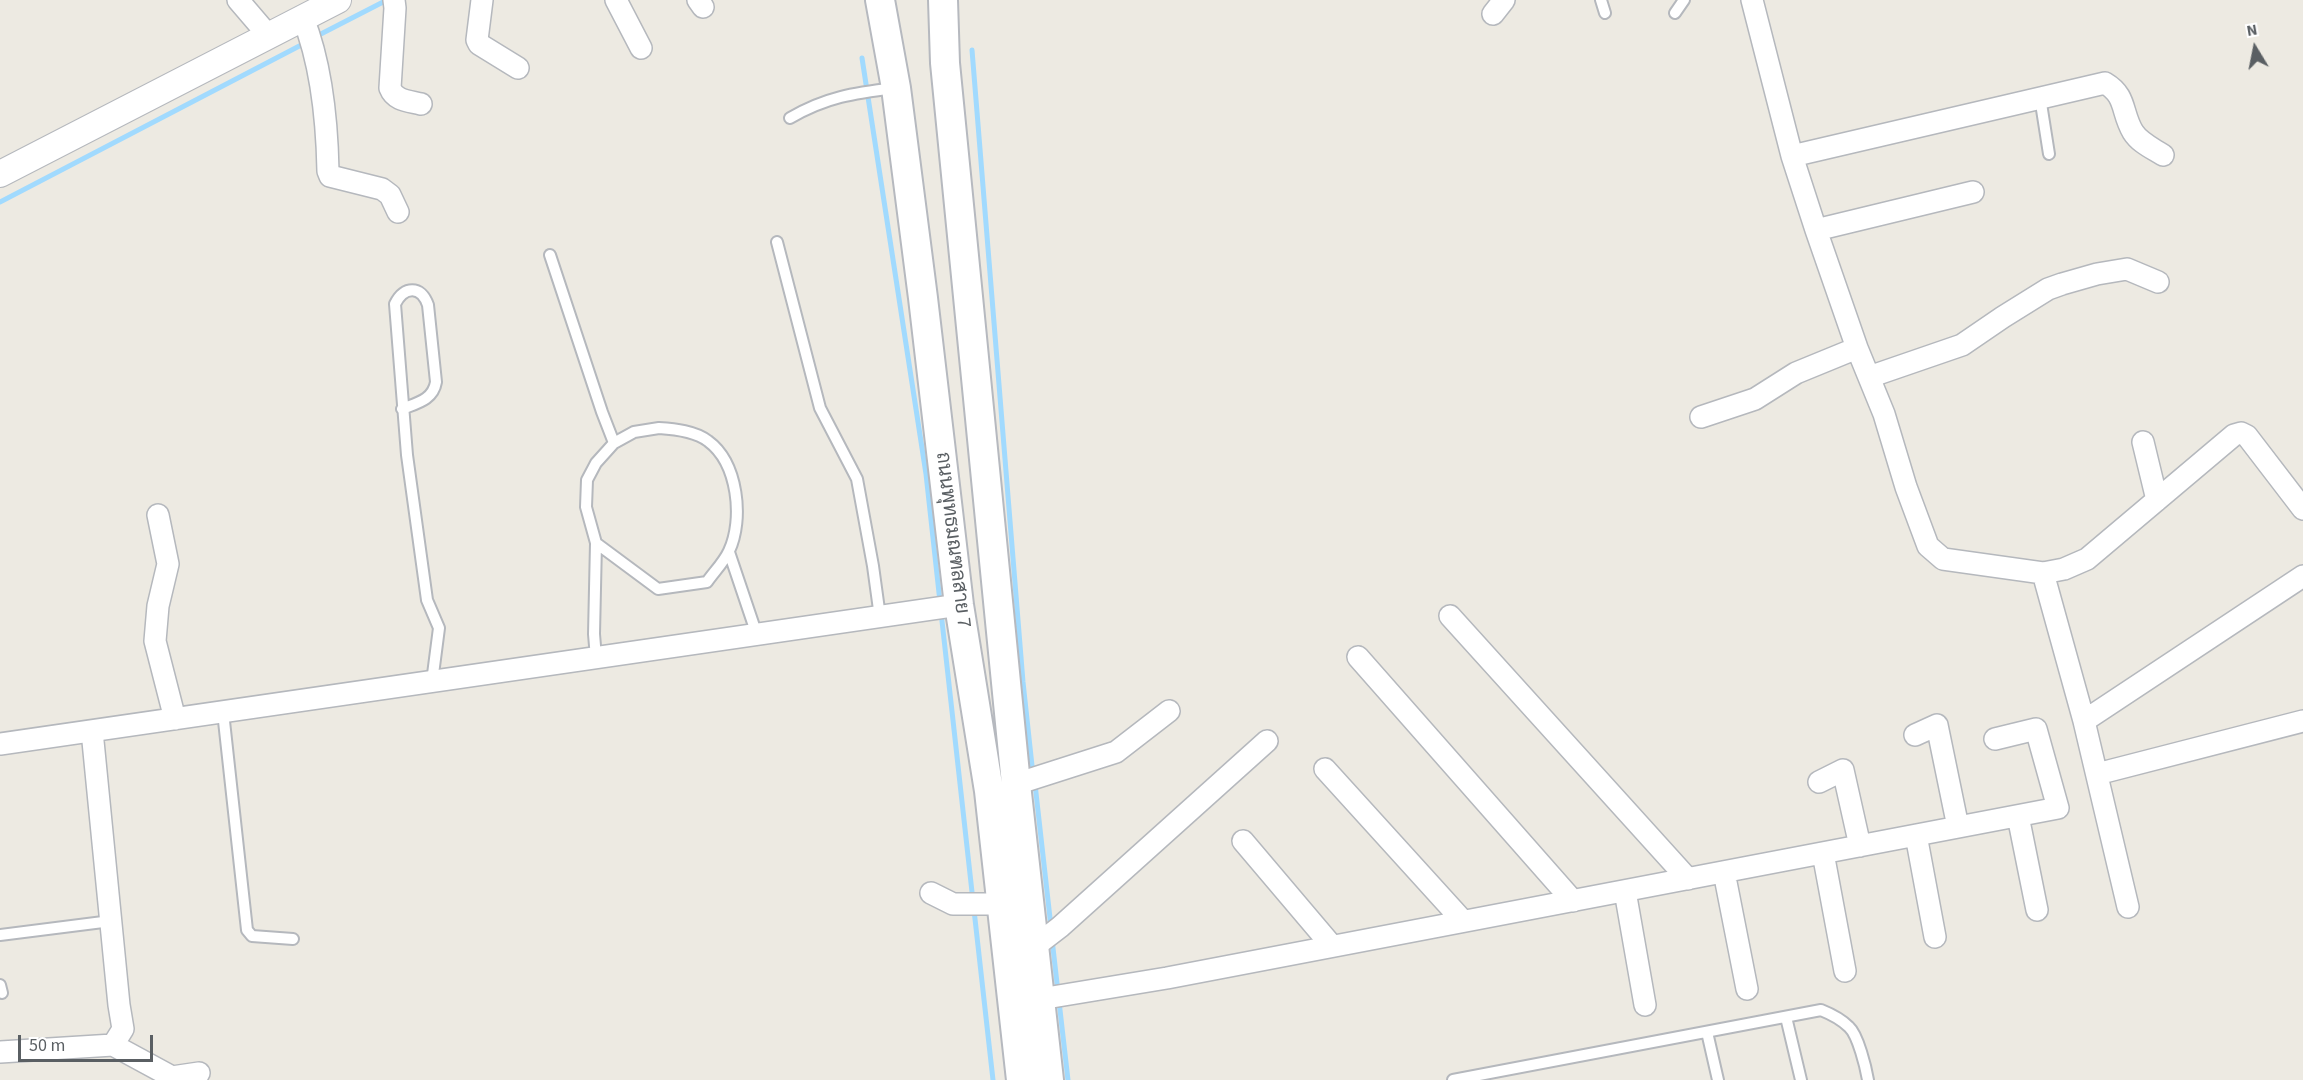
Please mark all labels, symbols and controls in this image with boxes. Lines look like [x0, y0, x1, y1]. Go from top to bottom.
north arrow [2225, 18, 2285, 78]
text: N [2245, 19, 2259, 42]
street label: ถนนพุทธมณฑลสาย 7 [929, 451, 975, 629]
scale bar [21, 1023, 156, 1061]
text: 50 m [29, 1033, 65, 1058]

